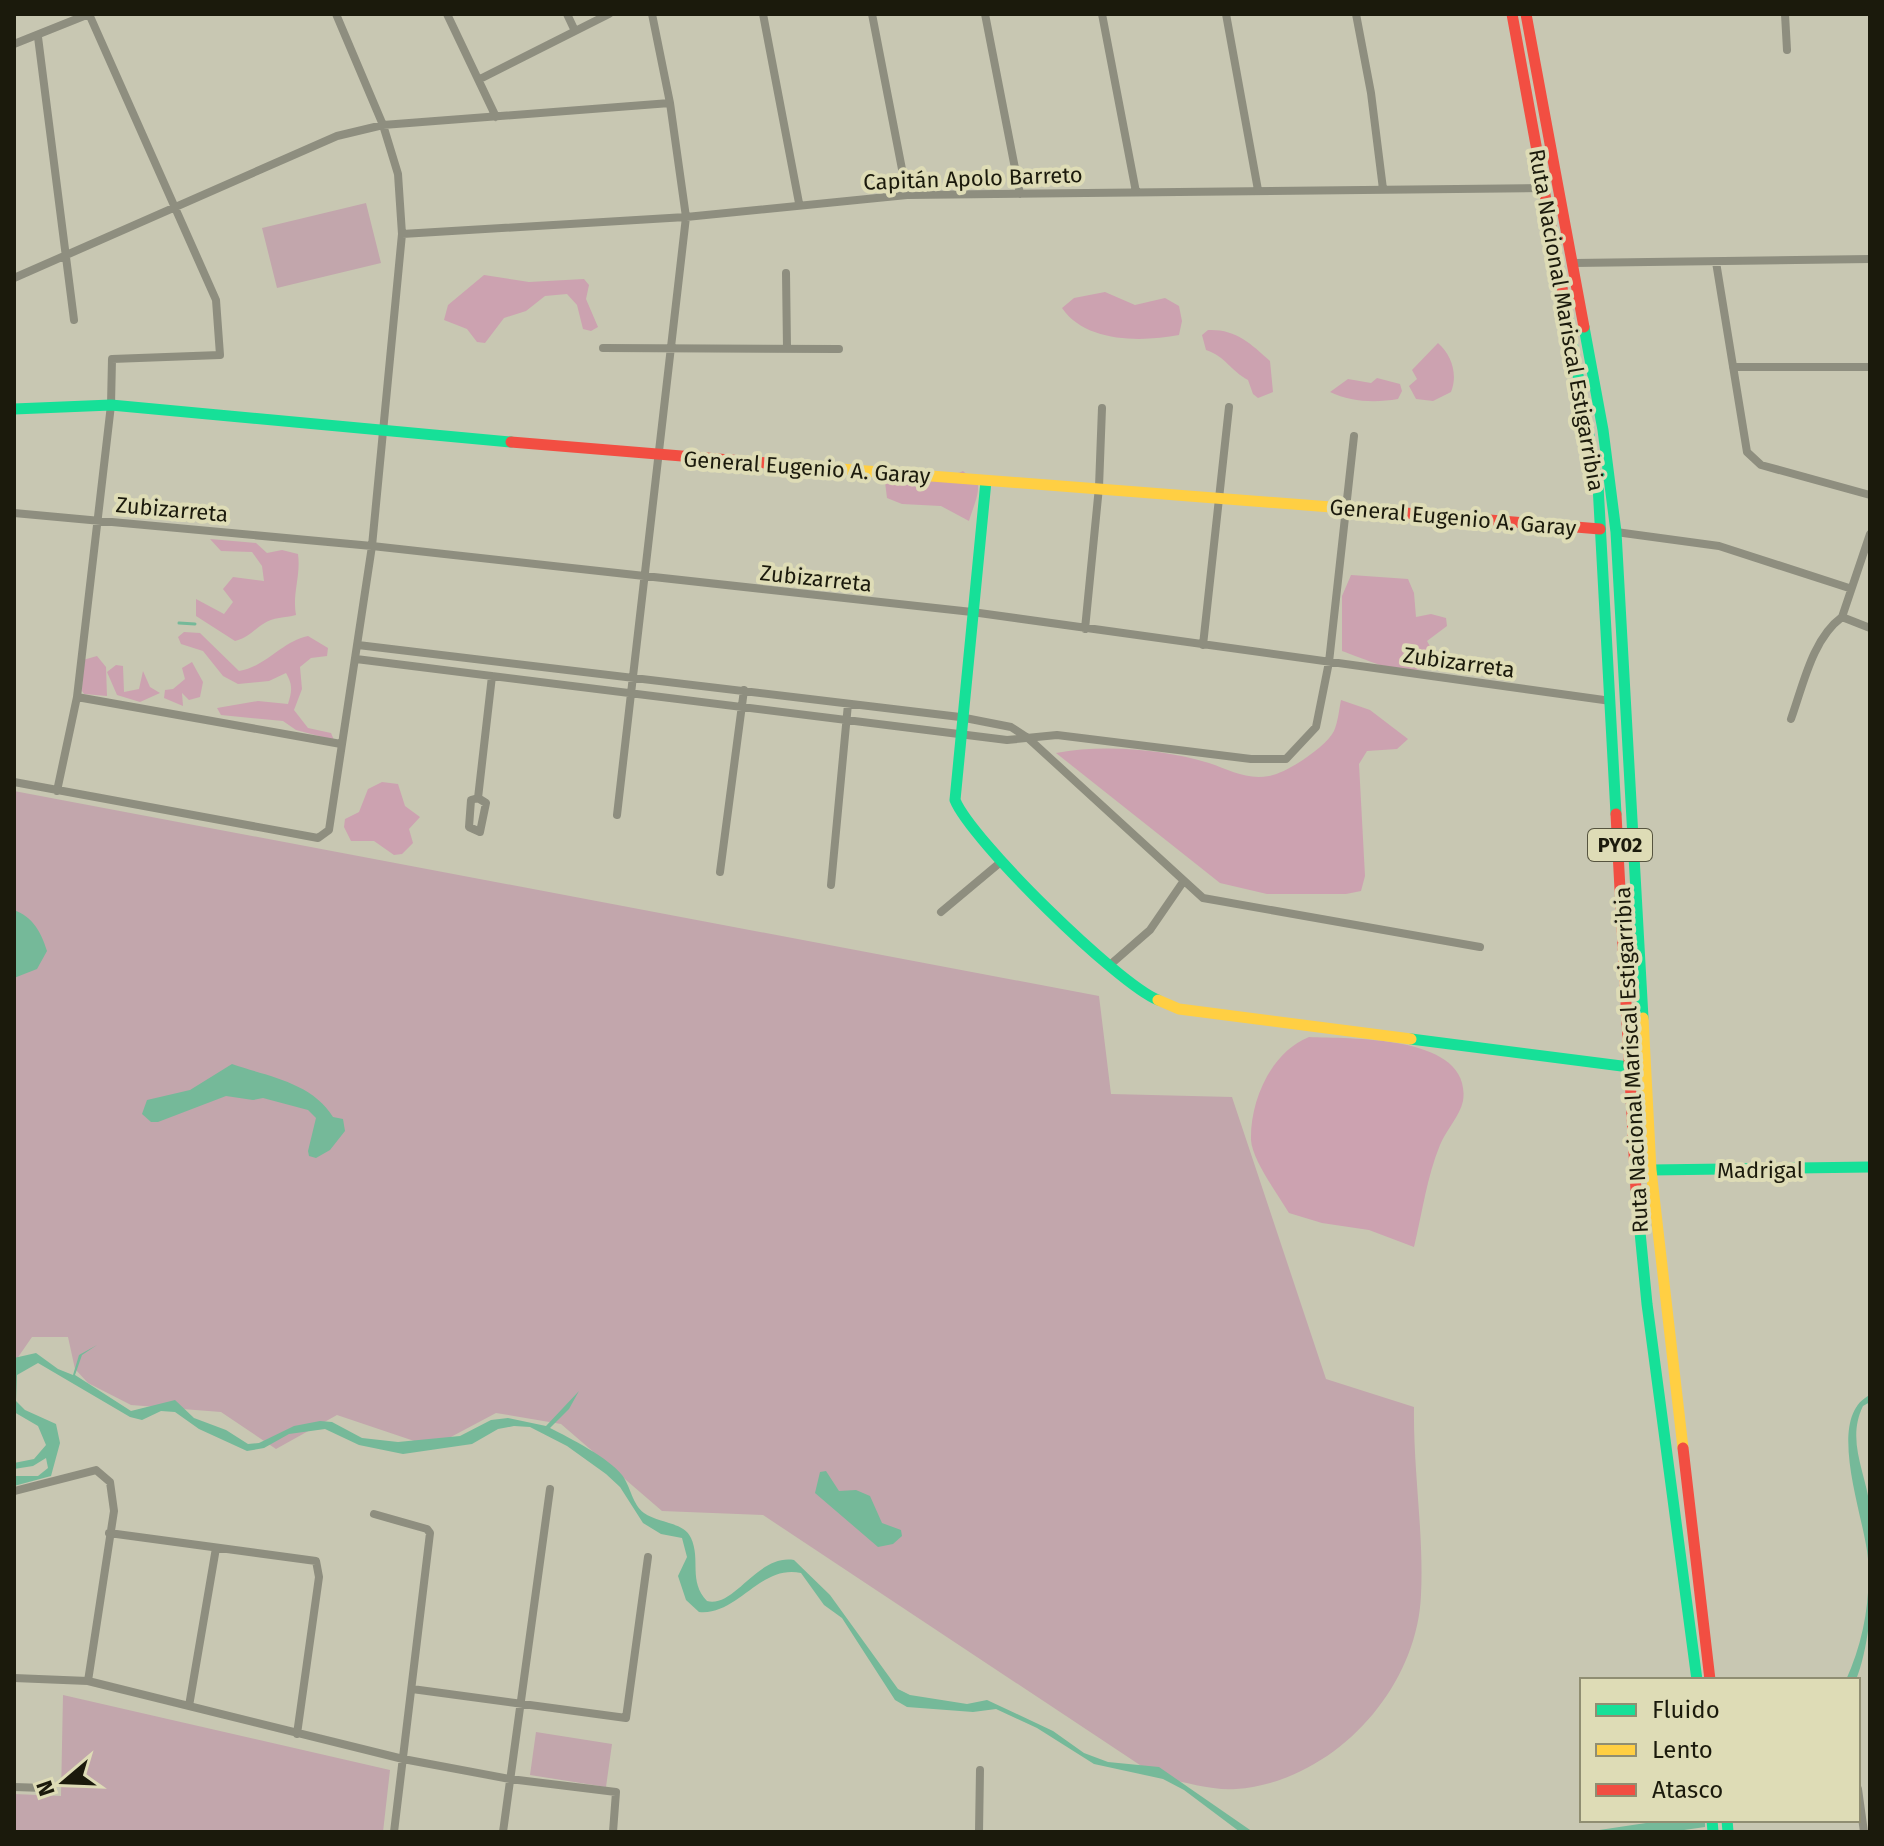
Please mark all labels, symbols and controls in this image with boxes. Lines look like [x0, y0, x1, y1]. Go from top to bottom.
street label: Ruta Nacional Mariscal Estigarribia [1523, 147, 1610, 493]
street label: Capitán Apolo Barreto [863, 161, 1083, 196]
street label: General Eugenio A. Garay [683, 445, 931, 490]
street label: Zubizarreta [115, 491, 229, 528]
street label: General Eugenio A. Garay [1329, 493, 1578, 542]
street label: Zubizarreta [759, 559, 873, 598]
street label: Zubizarreta [1401, 641, 1516, 684]
road number: PY02 [1588, 829, 1652, 861]
street label: Ruta Nacional Mariscal Estigarribia [1609, 886, 1654, 1234]
street label: Madrigal [1717, 1157, 1803, 1184]
legend [1580, 1678, 1860, 1822]
text: Fluido [1652, 1696, 1720, 1724]
text: Lento [1652, 1736, 1713, 1764]
north arrow [24, 1742, 104, 1822]
text: Atasco [1652, 1776, 1723, 1804]
text: N [30, 1777, 61, 1800]

